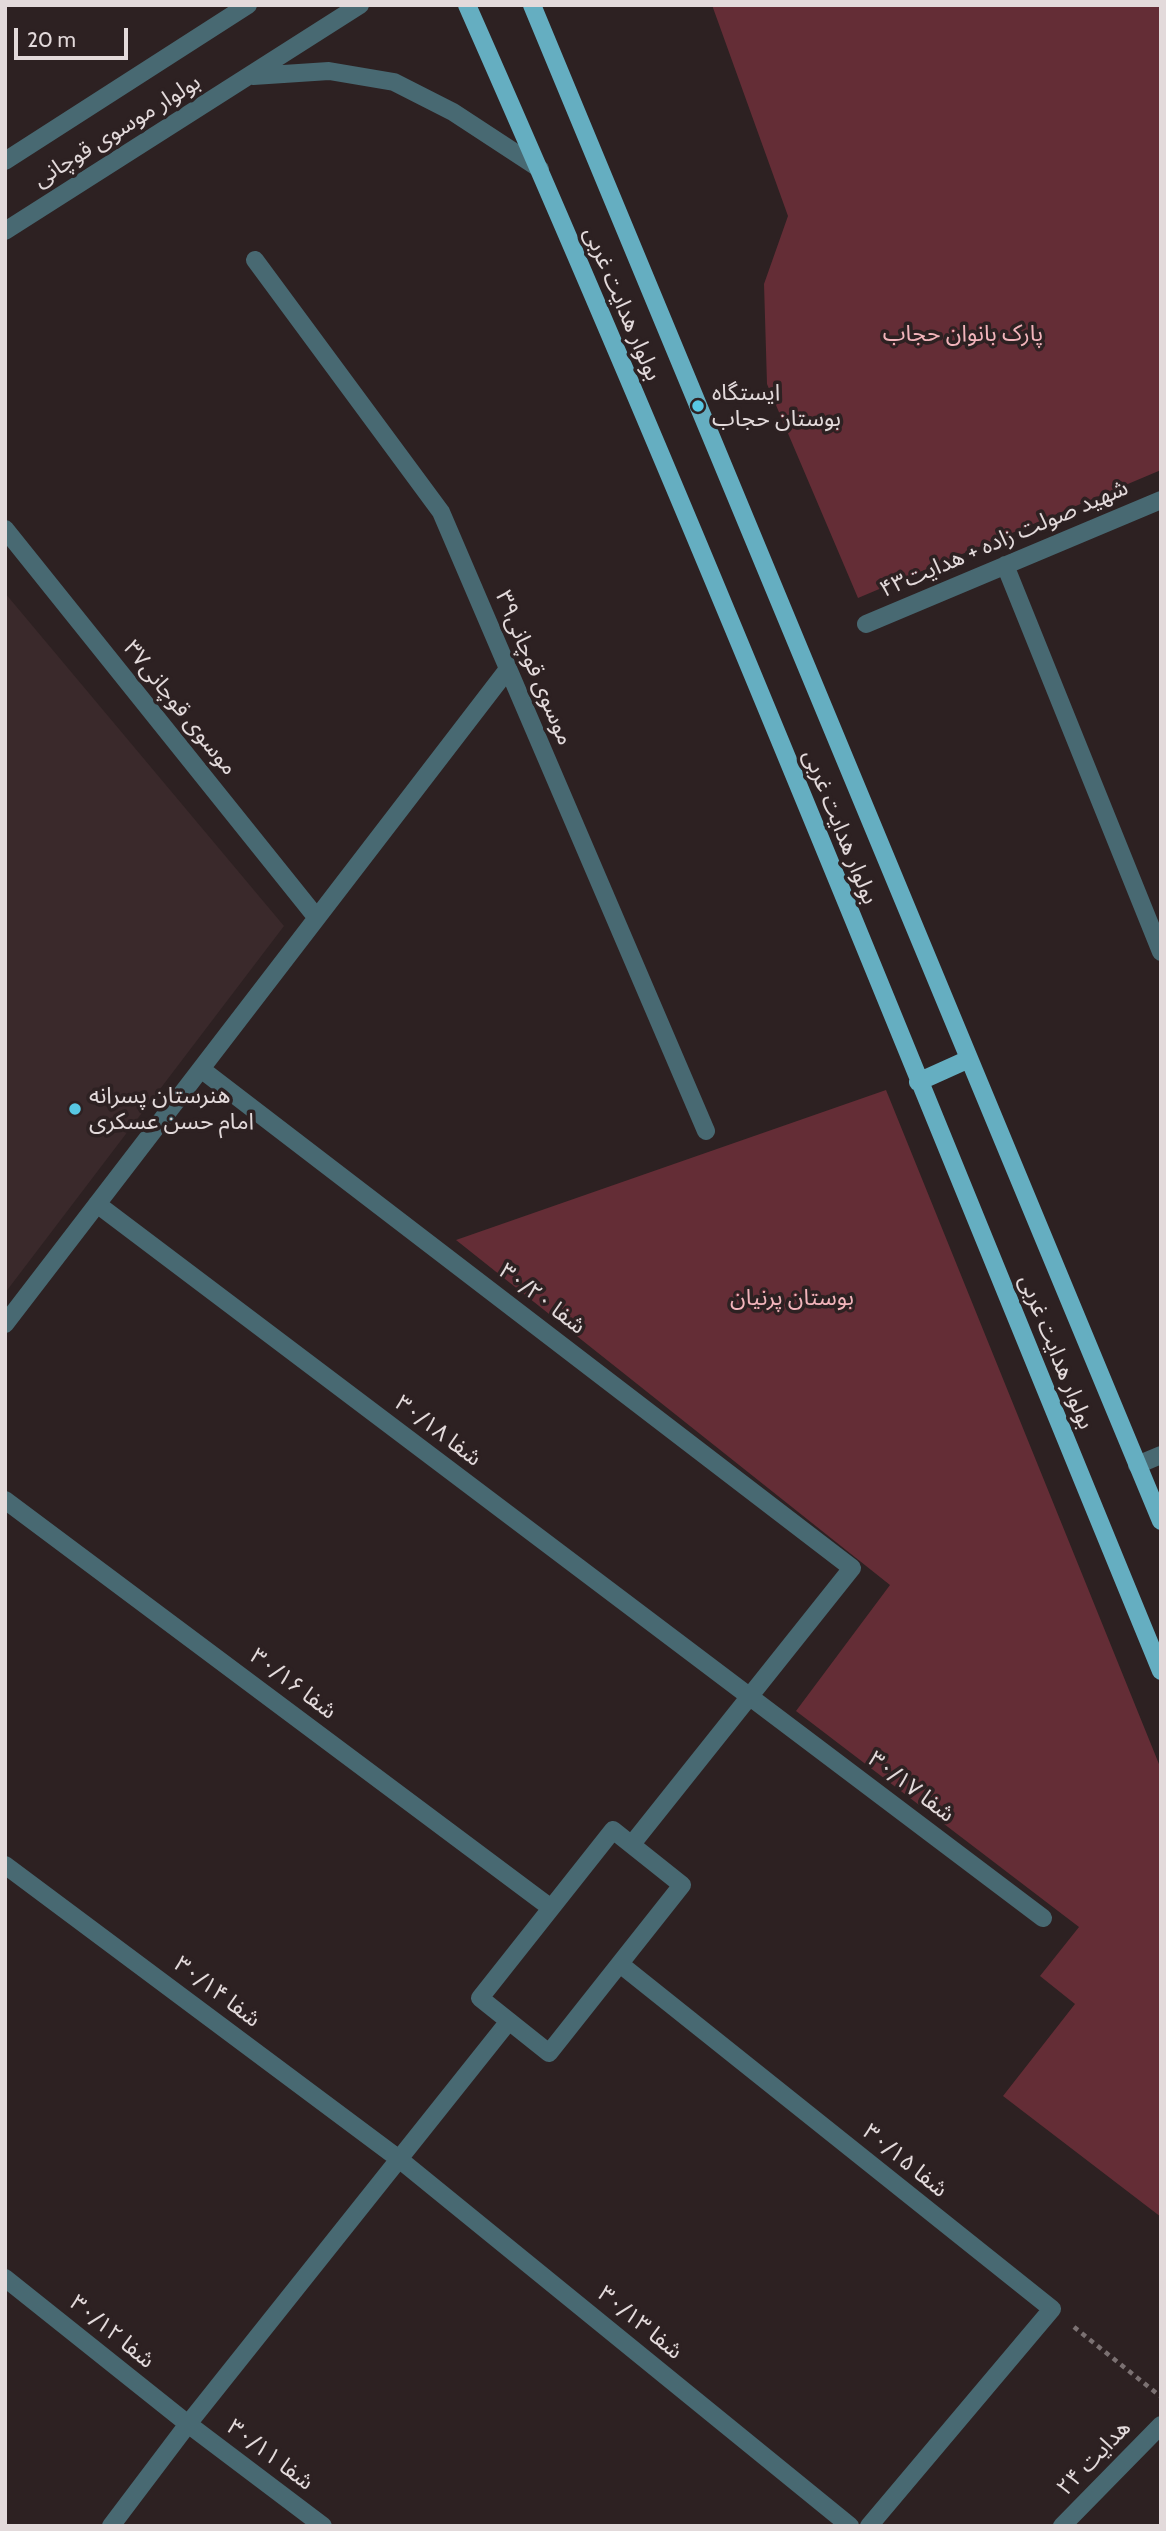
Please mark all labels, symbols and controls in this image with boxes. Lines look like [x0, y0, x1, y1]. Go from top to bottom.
scale bar [18, 14, 131, 58]
text: 20 m [27, 27, 76, 52]
street label: بولوار موسوی قوچانی [28, 68, 206, 194]
street label: بولوار هدایت غربی [577, 223, 667, 385]
park label: پارک بانوان حجاب [883, 320, 1043, 348]
place label: ایستگاه بوستان حجاب [712, 379, 841, 433]
marker: ایستگاه بوستان حجاب [690, 398, 706, 414]
street label: شهید صولت زاده + هدایت۴۳ [876, 474, 1132, 604]
street label: موسوی قوچانی۳۹ [489, 587, 579, 749]
street label: موسوی قوچانی۳۷ [117, 635, 243, 781]
street label: بولوار هدایت غربی [796, 746, 884, 908]
place label: هنرستان پسرانه امام حسن عسکری [89, 1082, 254, 1136]
marker: هنرستان پسرانه امام حسن عسکری [67, 1101, 83, 1117]
street label: شفا ۳۰/۲۰ [493, 1257, 591, 1341]
street label: بولوار هدایت غربی [1012, 1271, 1100, 1433]
park label: بوستان پرنیان [730, 1284, 854, 1312]
street label: شفا ۳۰/۱۸ [389, 1389, 487, 1473]
street label: شفا ۳۰/۱۶ [244, 1642, 342, 1726]
street label: شفا ۳۰/۱۷ [862, 1745, 960, 1829]
street label: شفا ۳۰/۱۴ [168, 1950, 266, 2034]
street label: شفا ۳۰/۱۵ [857, 2118, 953, 2204]
street label: شفا ۳۰/۱۳ [592, 2280, 688, 2366]
street label: شفا ۳۰/۱۲ [64, 2289, 160, 2375]
street label: شفا ۳۰/۱۱ [221, 2413, 319, 2497]
street label: هدایت ۲۴ [1051, 2414, 1137, 2502]

